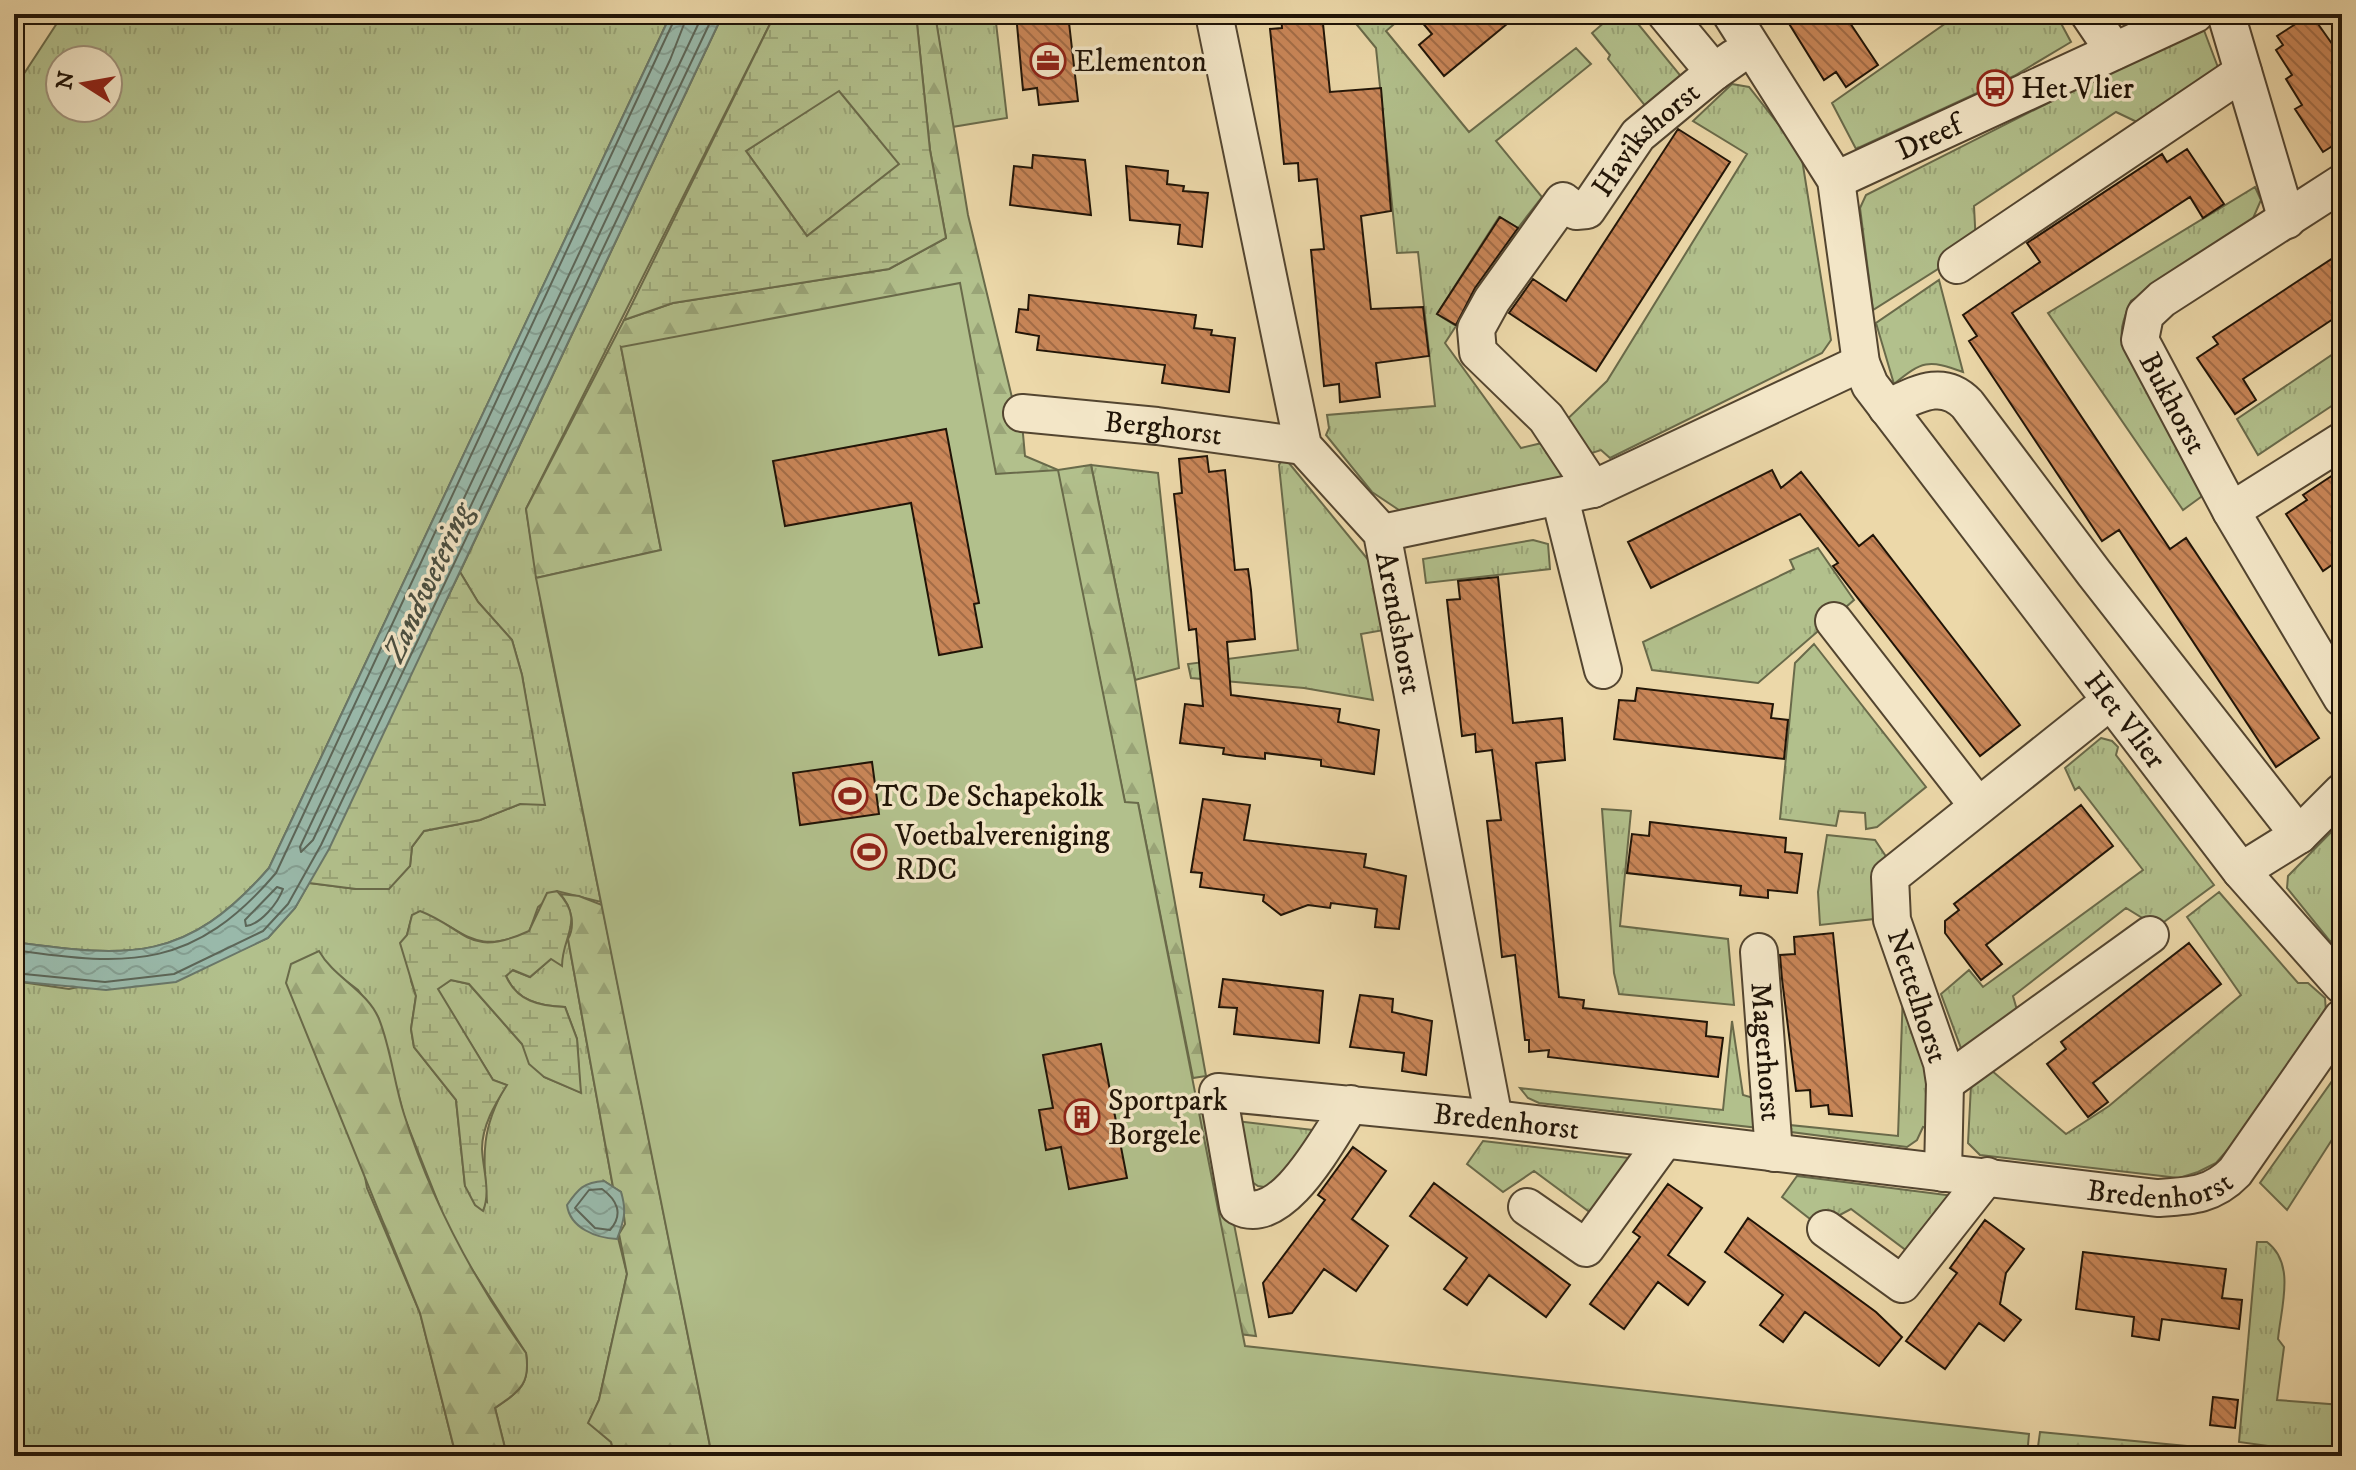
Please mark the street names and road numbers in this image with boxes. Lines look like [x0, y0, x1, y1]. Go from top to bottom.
street label: Havikshorst [1584, 75, 1708, 204]
street label: Dreef [1891, 106, 1972, 170]
street label: Bukhorst [2130, 346, 2214, 460]
street label: Berghorst [1103, 404, 1224, 455]
street label: Arendshorst [1366, 549, 1429, 697]
street label: Het Vlier [2075, 664, 2173, 777]
street label: Nettelhorst [1878, 925, 1955, 1068]
street label: Magerhorst [1741, 981, 1789, 1123]
street label: Bredenhorst [1432, 1096, 1581, 1149]
street label: Bredenhorst [2085, 1165, 2241, 1218]

